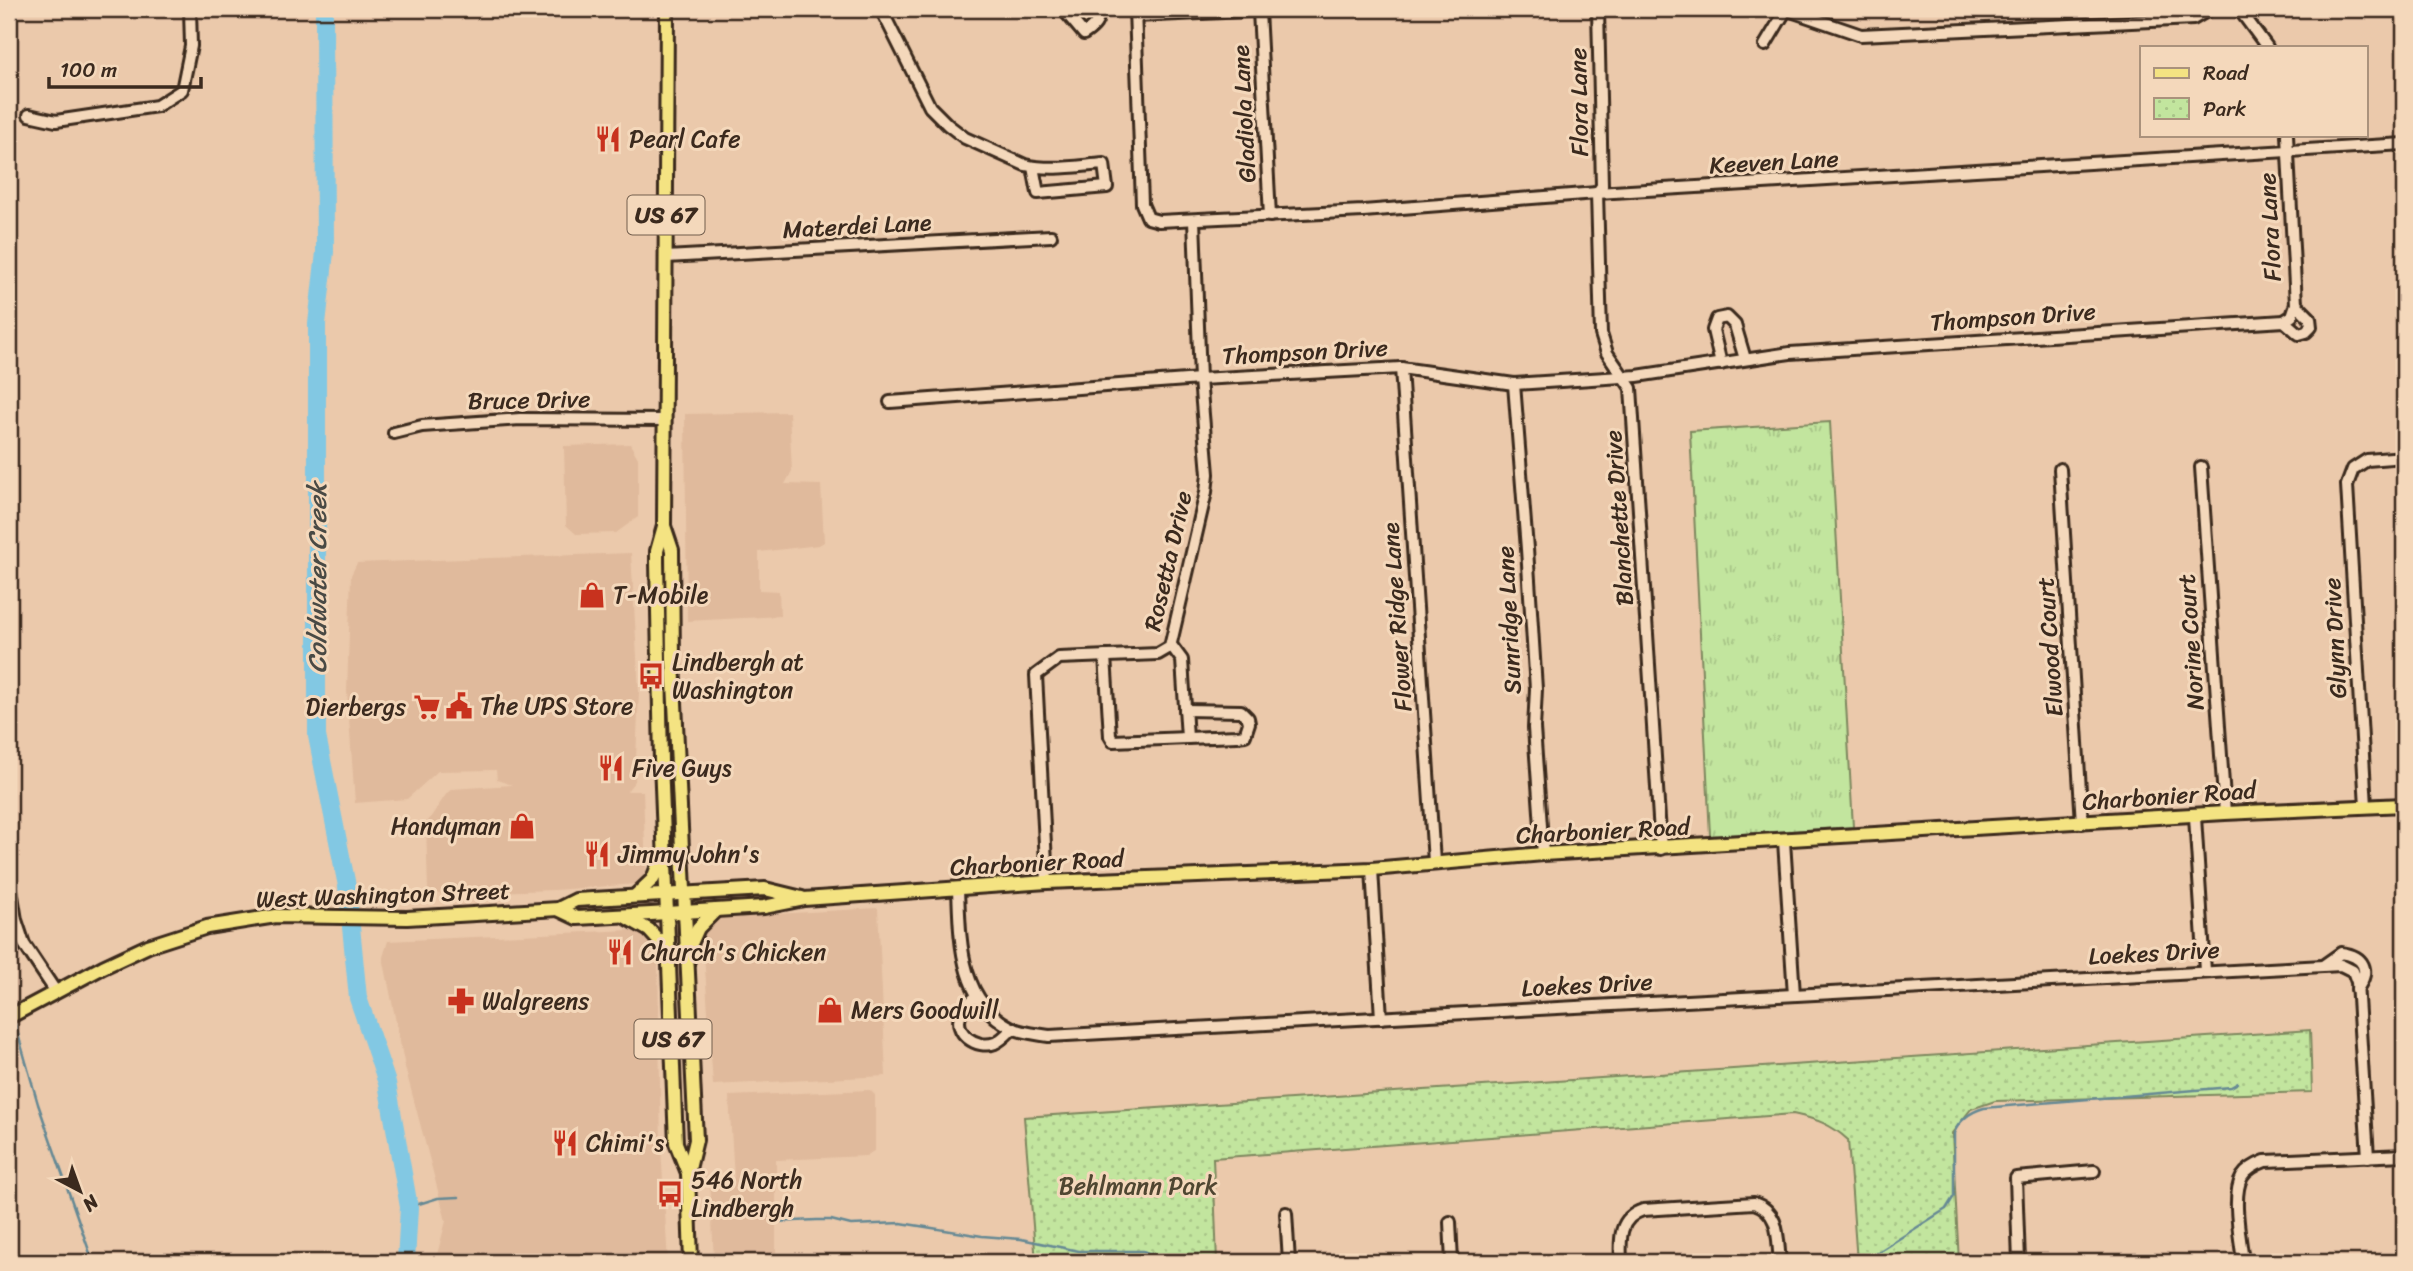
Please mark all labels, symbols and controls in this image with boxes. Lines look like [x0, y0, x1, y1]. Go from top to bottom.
street label: Gladiola Lane [1219, 44, 1269, 184]
scale bar [49, 46, 201, 90]
legend [2140, 46, 2368, 136]
street label: Flora Lane [1557, 47, 1601, 157]
text: 100 m [60, 51, 117, 89]
text: Road [2203, 54, 2250, 92]
text: Park [2203, 90, 2246, 128]
place label: Pearl Cafe [629, 118, 741, 160]
restaurant icon: Pearl Cafe [593, 124, 623, 154]
street label: Keeven Lane [1708, 138, 1840, 186]
street label: Flora Lane [2246, 172, 2294, 282]
road number: US 67 [628, 196, 704, 234]
street label: Materdei Lane [781, 201, 933, 251]
street label: Thompson Drive [1929, 290, 2097, 344]
street label: Thompson Drive [1221, 327, 1389, 377]
street label: Bruce Drive [467, 378, 591, 422]
street label: Blanchette Drive [1592, 429, 1646, 607]
water label: Coldwater Creek [294, 480, 340, 673]
street label: Rosetta Drive [1132, 487, 1204, 635]
street label: Flower Ridge Lane [1369, 521, 1425, 713]
street label: Sunridge Lane [1484, 545, 1534, 695]
street label: Norine Court [2165, 572, 2217, 712]
place label: T-Mobile [613, 574, 709, 616]
street label: Elwood Court [2024, 576, 2076, 718]
street label: Glynn Drive [2311, 577, 2359, 699]
shop icon: T-Mobile [577, 580, 607, 610]
place label: Lindbergh at Washington [672, 641, 804, 711]
bus stop icon: Lindbergh at Washington [636, 661, 666, 691]
place label: The UPS Store [480, 685, 633, 727]
place label: Dierbergs [305, 686, 406, 728]
public building icon: The UPS Store [444, 691, 474, 721]
supermarket icon: Dierbergs [412, 692, 442, 722]
place label: Five Guys [632, 747, 732, 789]
restaurant icon: Five Guys [596, 753, 626, 783]
street label: Charbonier Road [2081, 769, 2259, 823]
place label: Handyman [391, 805, 501, 847]
street label: Charbonier Road [1515, 805, 1692, 857]
shop icon: Handyman [507, 811, 537, 841]
place label: Jimmy John's [617, 833, 759, 875]
street label: Charbonier Road [949, 837, 1126, 889]
restaurant icon: Jimmy John's [582, 839, 612, 869]
street label: West Washington Street [255, 870, 511, 920]
street label: Loekes Drive [2087, 929, 2221, 977]
place label: Church's Chicken [641, 931, 826, 973]
restaurant icon: Church's Chicken [605, 937, 635, 967]
street label: Loekes Drive [1520, 961, 1654, 1009]
place label: Walgreens [482, 980, 589, 1022]
pharmacy icon: Walgreens [446, 986, 476, 1016]
place label: Mers Goodwill [851, 989, 1000, 1031]
shop icon: Mers Goodwill [815, 995, 845, 1025]
road number: US 67 [634, 1020, 712, 1058]
place label: Chimi's [586, 1122, 664, 1164]
restaurant icon: Chimi's [550, 1128, 580, 1158]
north arrow [46, 1156, 116, 1226]
place label: 546 North Lindbergh [691, 1159, 802, 1229]
park label: Behlmann Park [1059, 1165, 1218, 1207]
bus stop icon: 546 North Lindbergh [655, 1179, 685, 1209]
text: N [74, 1186, 107, 1221]

